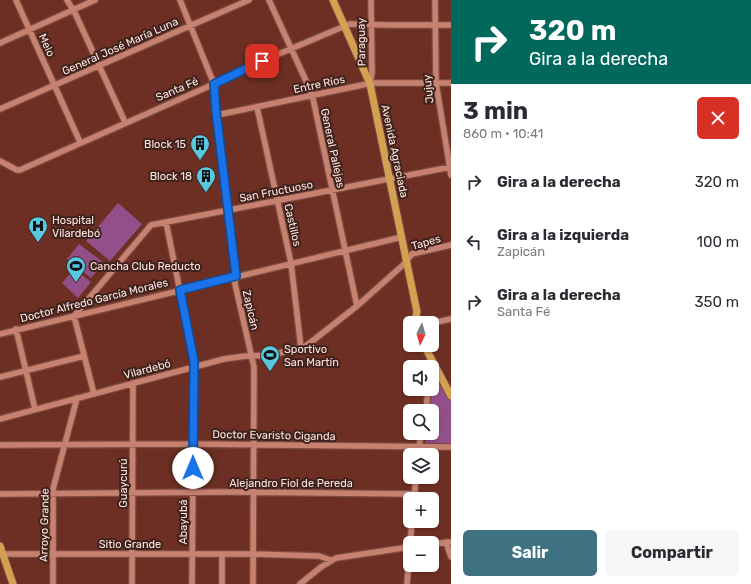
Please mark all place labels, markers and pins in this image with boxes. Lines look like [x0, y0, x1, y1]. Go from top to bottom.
pin [245, 44, 279, 78]
building icon: Block 15 [189, 133, 211, 161]
place label: Block 15 [144, 138, 186, 151]
building icon: Block 18 [195, 165, 217, 193]
place label: Block 18 [150, 170, 192, 183]
place label: Hospital Vilardebó [52, 214, 100, 240]
hospital icon: Hospital Vilardebó [27, 215, 49, 243]
sports icon: Cancha Club Reducto [65, 255, 87, 283]
place label: Cancha Club Reducto [90, 260, 201, 273]
place label: Sportivo San Martín [284, 343, 339, 369]
sports icon: Sportivo San Martín [259, 344, 281, 372]

